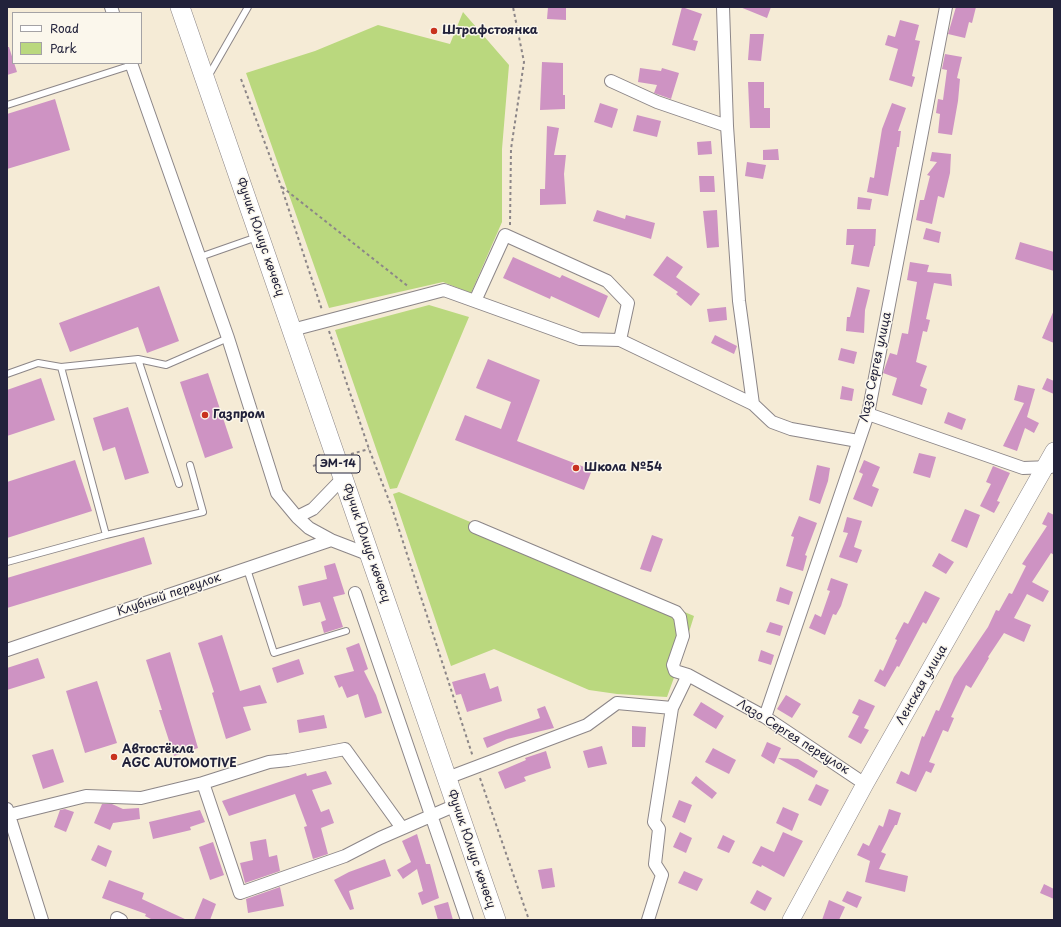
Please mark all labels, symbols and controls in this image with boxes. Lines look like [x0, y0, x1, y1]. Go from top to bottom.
legend [12, 12, 142, 64]
text: Road [50, 19, 79, 37]
place label: Штрафстоянка [442, 24, 538, 38]
marker: Штрафстоянка [429, 26, 439, 36]
text: Park [50, 39, 77, 57]
street label: Фучик Юлиус көчөсү [233, 176, 287, 298]
street label: Лазо Сергея улица [857, 311, 895, 423]
place label: Газпром [213, 408, 265, 422]
marker: Газпром [200, 410, 210, 420]
road number: ЭМ-14 [316, 455, 360, 473]
place label: Школа №54 [584, 461, 662, 475]
marker: Школа №54 [571, 463, 581, 473]
street label: Фучик Юлиус көчөсү [339, 482, 393, 604]
street label: Клубный переулок [115, 570, 223, 620]
street label: Ленская улица [893, 643, 951, 727]
street label: Лазо Сергея переулок [734, 697, 852, 777]
place label: Автостёкла AGC AUTOMOTIVE [122, 743, 237, 771]
marker: Автостёкла AGC AUTOMOTIVE [109, 752, 119, 762]
street label: Фучик Юлиус көчөсү [444, 788, 498, 910]

